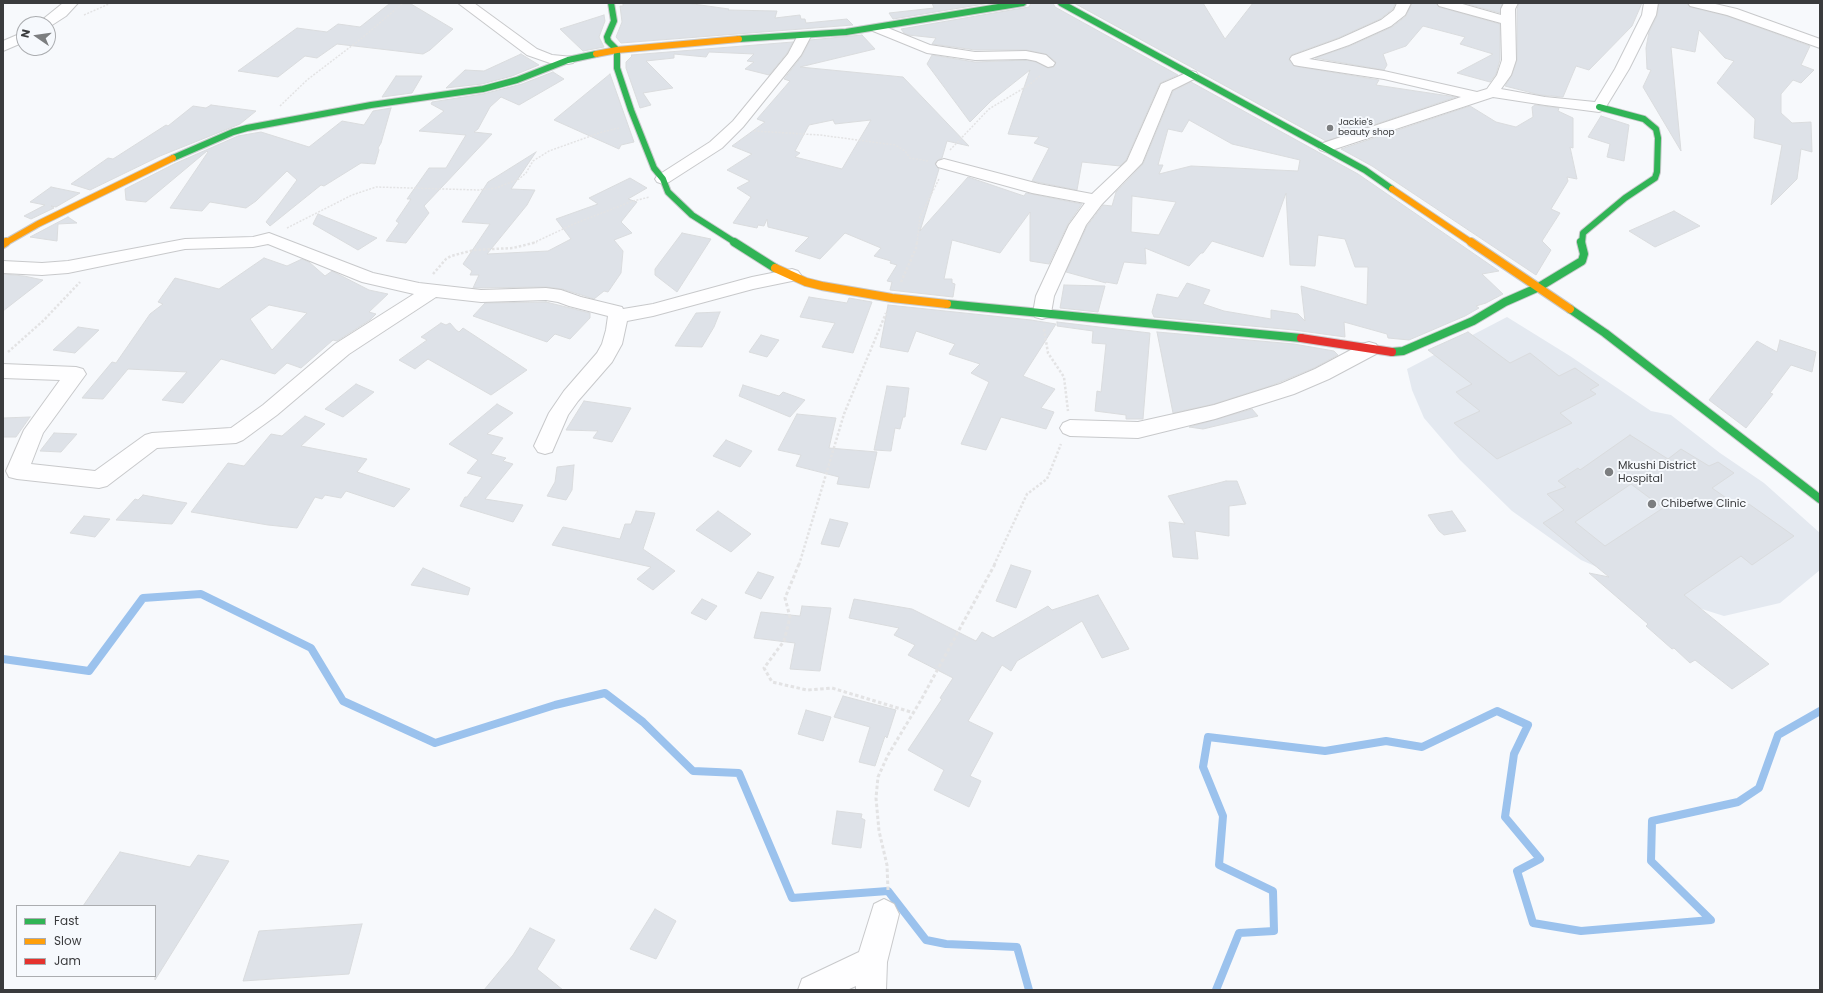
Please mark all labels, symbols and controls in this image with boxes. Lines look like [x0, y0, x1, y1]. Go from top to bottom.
north arrow [16, 16, 56, 56]
text: N [17, 28, 34, 39]
place label: Jackie's beauty shop [1338, 118, 1395, 139]
marker: Jackie's beauty shop [1325, 123, 1335, 133]
place label: Mkushi District Hospital [1618, 459, 1696, 485]
marker: Mkushi District Hospital [1603, 466, 1615, 478]
place label: Chibefwe Clinic [1661, 497, 1746, 511]
marker: Chibefwe Clinic [1646, 498, 1658, 510]
legend [16, 905, 156, 977]
text: Fast [54, 912, 79, 929]
text: Slow [54, 932, 82, 949]
text: Jam [54, 952, 81, 969]

